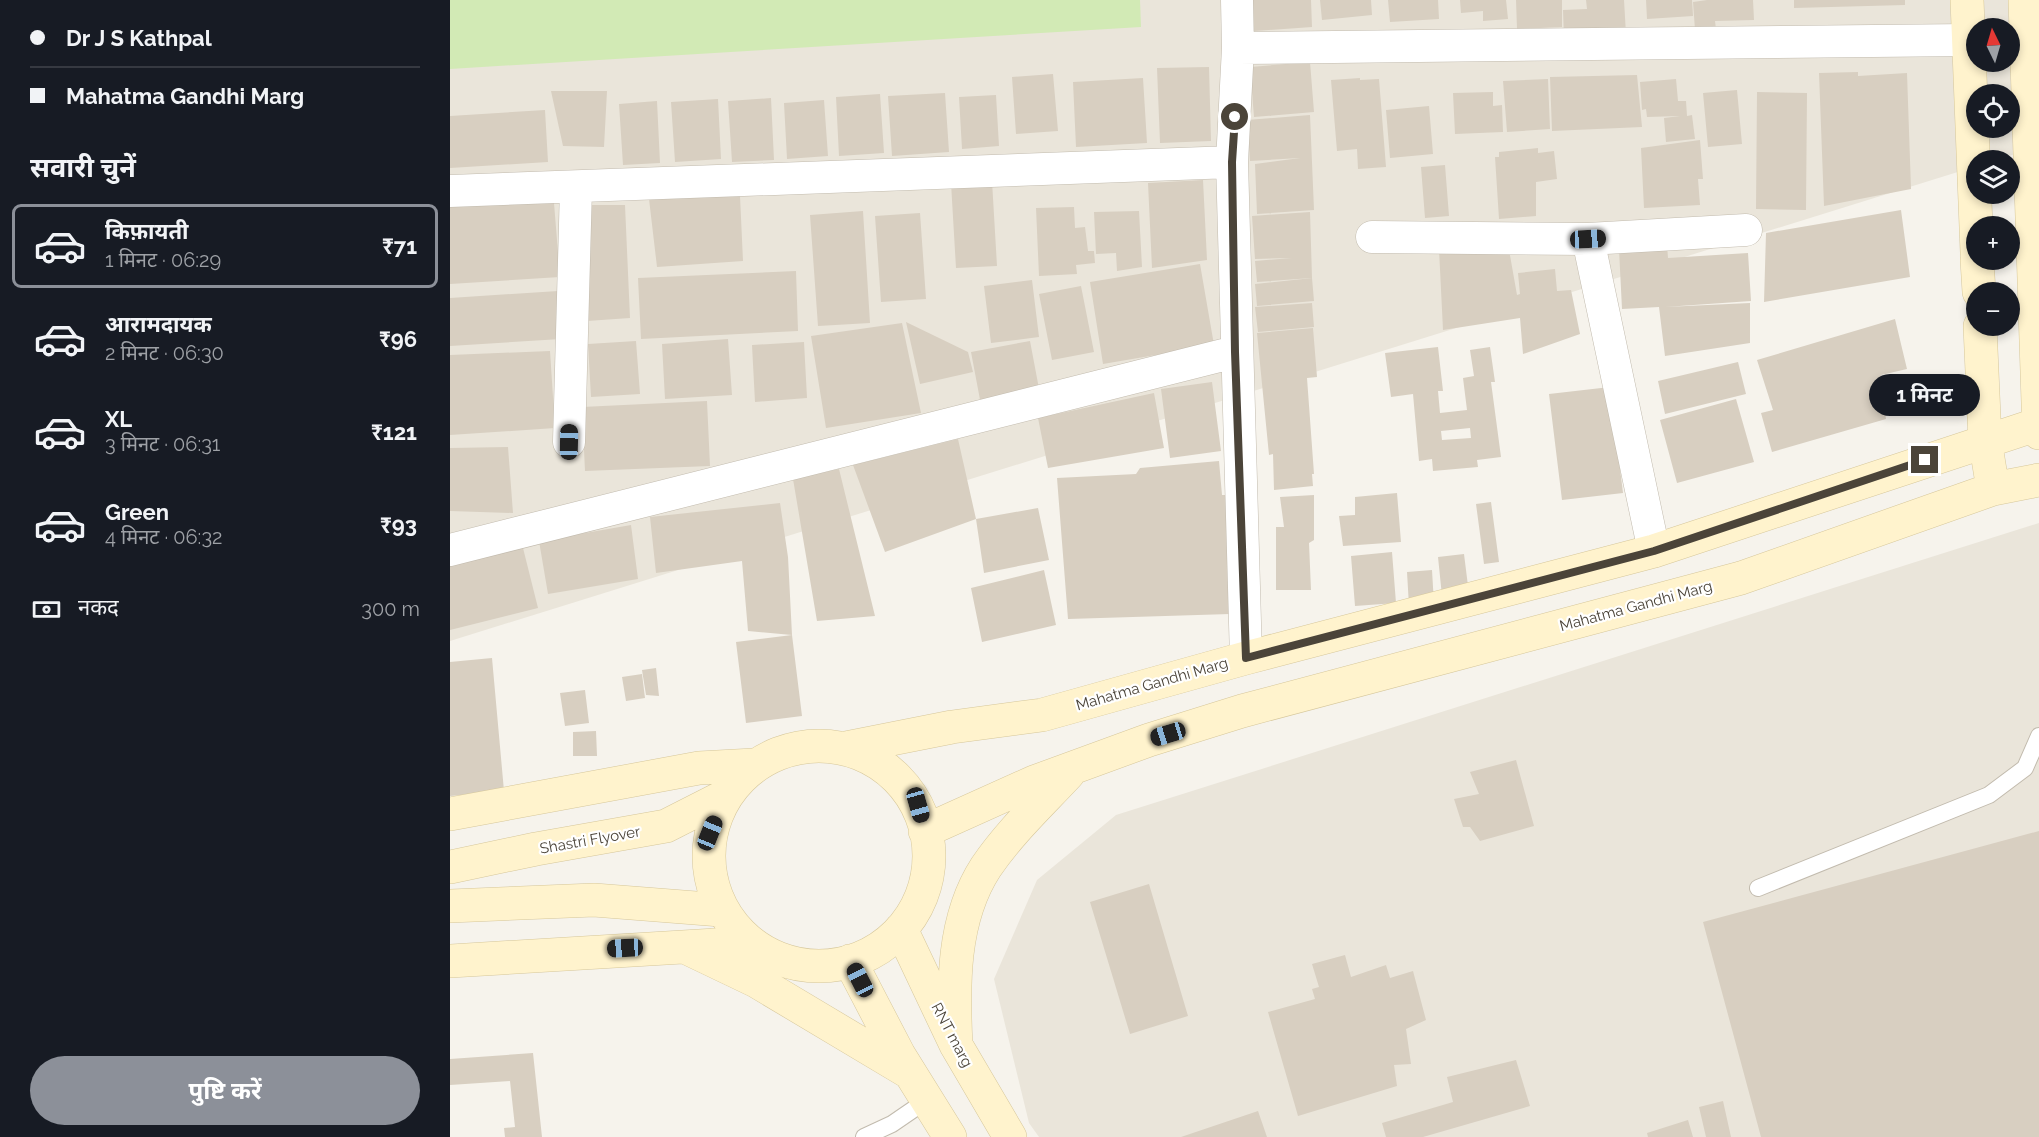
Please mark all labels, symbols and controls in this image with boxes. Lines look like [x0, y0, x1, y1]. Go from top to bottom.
north arrow [1966, 18, 2020, 72]
map controls [1966, 18, 2020, 336]
text: Dr J S Kathpal [66, 25, 212, 51]
text: Mahatma Gandhi Marg [66, 83, 304, 109]
button: locate [1966, 84, 2020, 138]
route start [1221, 103, 1248, 130]
button: layers [1966, 150, 2020, 204]
text: सवारी चुनें [30, 152, 136, 183]
button: + [1966, 216, 2020, 270]
text: किफ़ायती [105, 218, 189, 244]
icon: car [33, 219, 87, 273]
car [1570, 229, 1606, 249]
text: ₹71 [382, 233, 417, 259]
text: 1 मिनट · 06:29 [105, 248, 221, 272]
button: − [1966, 282, 2020, 336]
text: आरामदायक [105, 311, 212, 337]
icon: car [33, 312, 87, 366]
text: ₹96 [379, 326, 417, 352]
text: 2 मिनट · 06:30 [105, 341, 224, 365]
callout: 1 मिनट [1870, 373, 1980, 415]
text: 1 मिनट [1896, 383, 1953, 407]
icon: car [33, 405, 87, 459]
text: XL [105, 406, 132, 432]
text: ₹121 [371, 419, 417, 445]
car [560, 424, 578, 460]
text: 3 मिनट · 06:31 [105, 432, 220, 456]
route end [1911, 446, 1938, 473]
icon: car [33, 498, 87, 552]
text: Green [105, 499, 169, 525]
text: ₹93 [380, 512, 417, 538]
text: 4 मिनट · 06:32 [105, 525, 222, 549]
street label: Mahatma Gandhi Marg [1558, 577, 1714, 635]
icon: cash [30, 593, 63, 626]
text: नकद [78, 594, 119, 620]
text: 300 m [361, 597, 420, 621]
street label: Mahatma Gandhi Marg [1074, 654, 1230, 714]
car [1148, 720, 1188, 748]
car [904, 785, 932, 825]
car [695, 813, 725, 853]
street label: Shastri Flyover [538, 822, 642, 858]
car [607, 938, 643, 958]
car [844, 960, 876, 1000]
street label: RNT marg [928, 1000, 976, 1070]
button: पुष्टि करें [30, 1056, 420, 1125]

